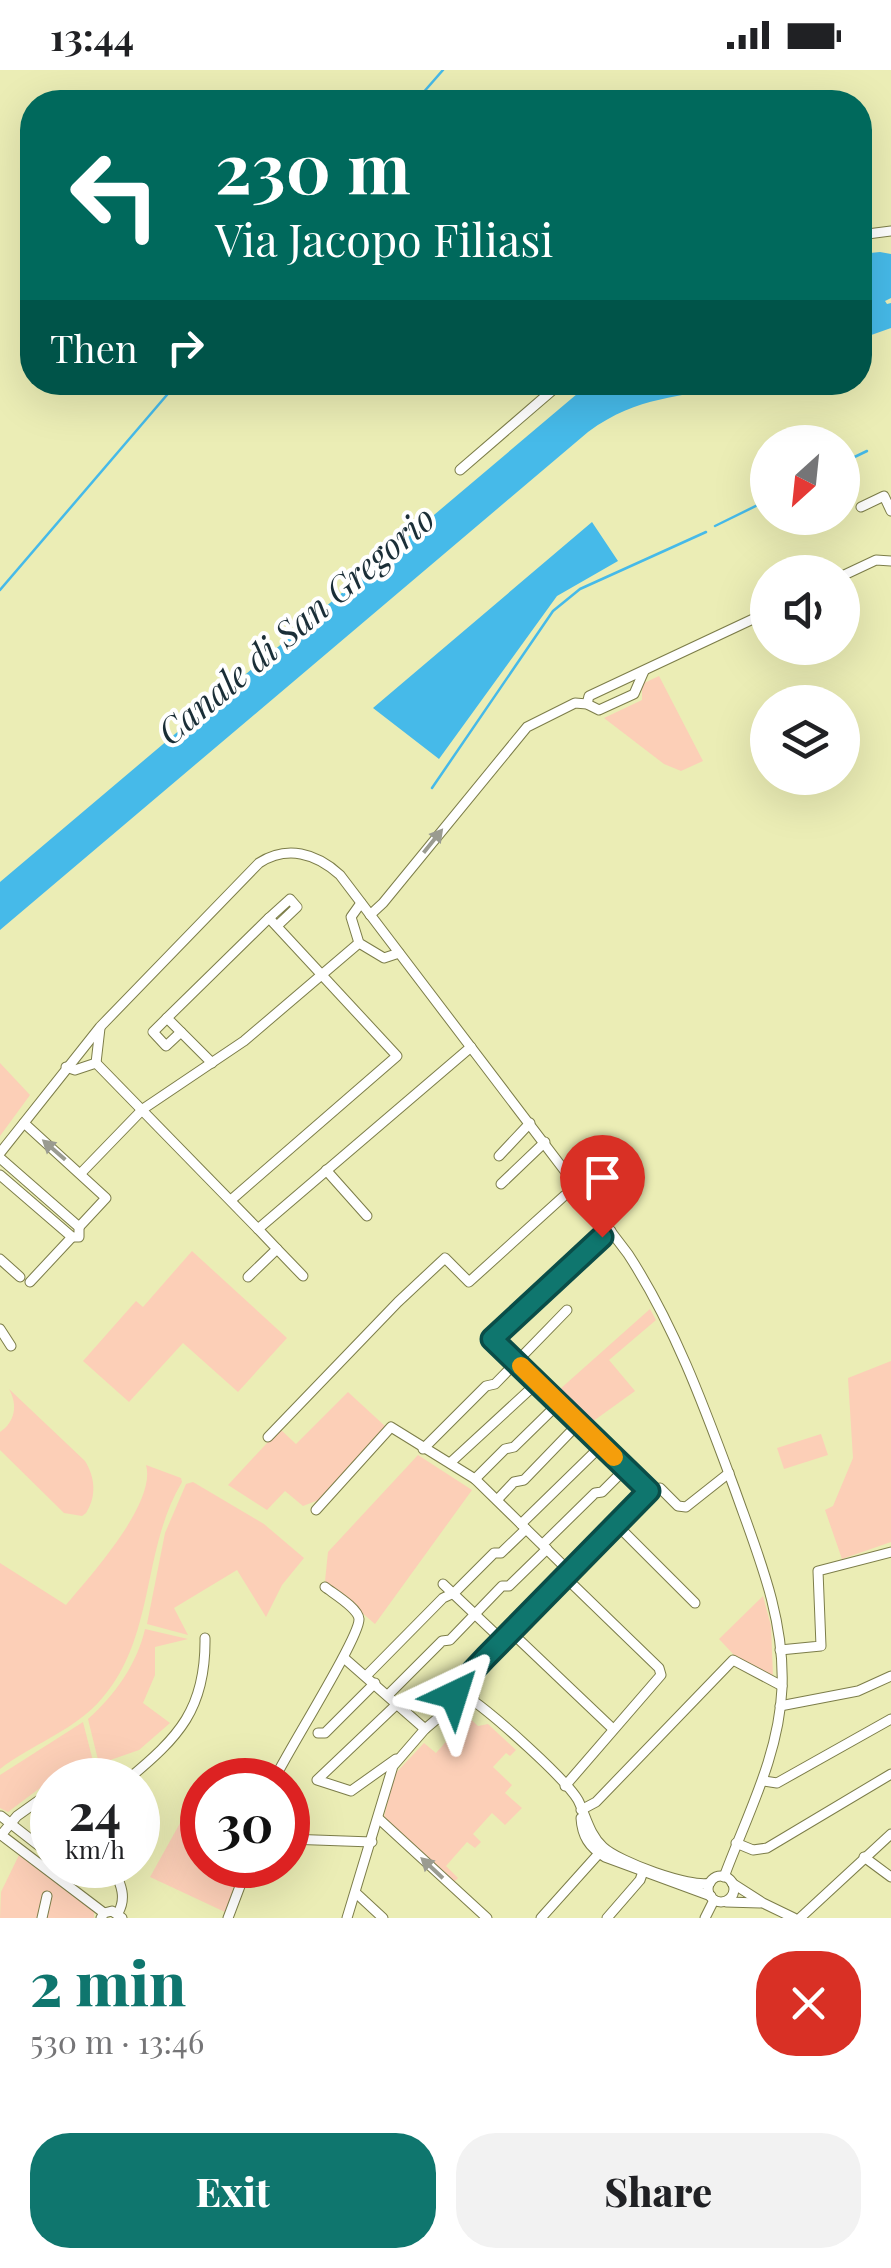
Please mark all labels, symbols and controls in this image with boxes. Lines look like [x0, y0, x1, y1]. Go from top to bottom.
text: 13:44 [50, 10, 134, 61]
text: 230 m [215, 118, 411, 212]
icon: left [50, 130, 180, 260]
text: Via Jacopo Filiasi [215, 208, 554, 268]
icon: right [158, 320, 213, 375]
text: Then [50, 322, 138, 373]
north arrow [750, 425, 860, 535]
map controls [750, 425, 860, 795]
water label: Canale di San Gregorio [146, 494, 444, 754]
button: sound [750, 555, 860, 665]
button: layers [750, 685, 860, 795]
one-way arrow [422, 828, 443, 854]
pin [560, 1135, 645, 1238]
one-way arrow [42, 1139, 67, 1161]
icon: arrive [575, 1150, 630, 1205]
position arrow [402, 1643, 506, 1747]
speed limit sign: 30 [180, 1758, 310, 1888]
text: 24 [69, 1777, 121, 1844]
text: km/h [65, 1832, 125, 1865]
one-way arrow [420, 1857, 444, 1880]
text: 2 min [30, 1941, 186, 2021]
button: close [756, 1951, 861, 2056]
text: 530 m · 13:46 [30, 2019, 204, 2062]
button: Exit [30, 2133, 436, 2248]
button: Share [456, 2133, 861, 2248]

